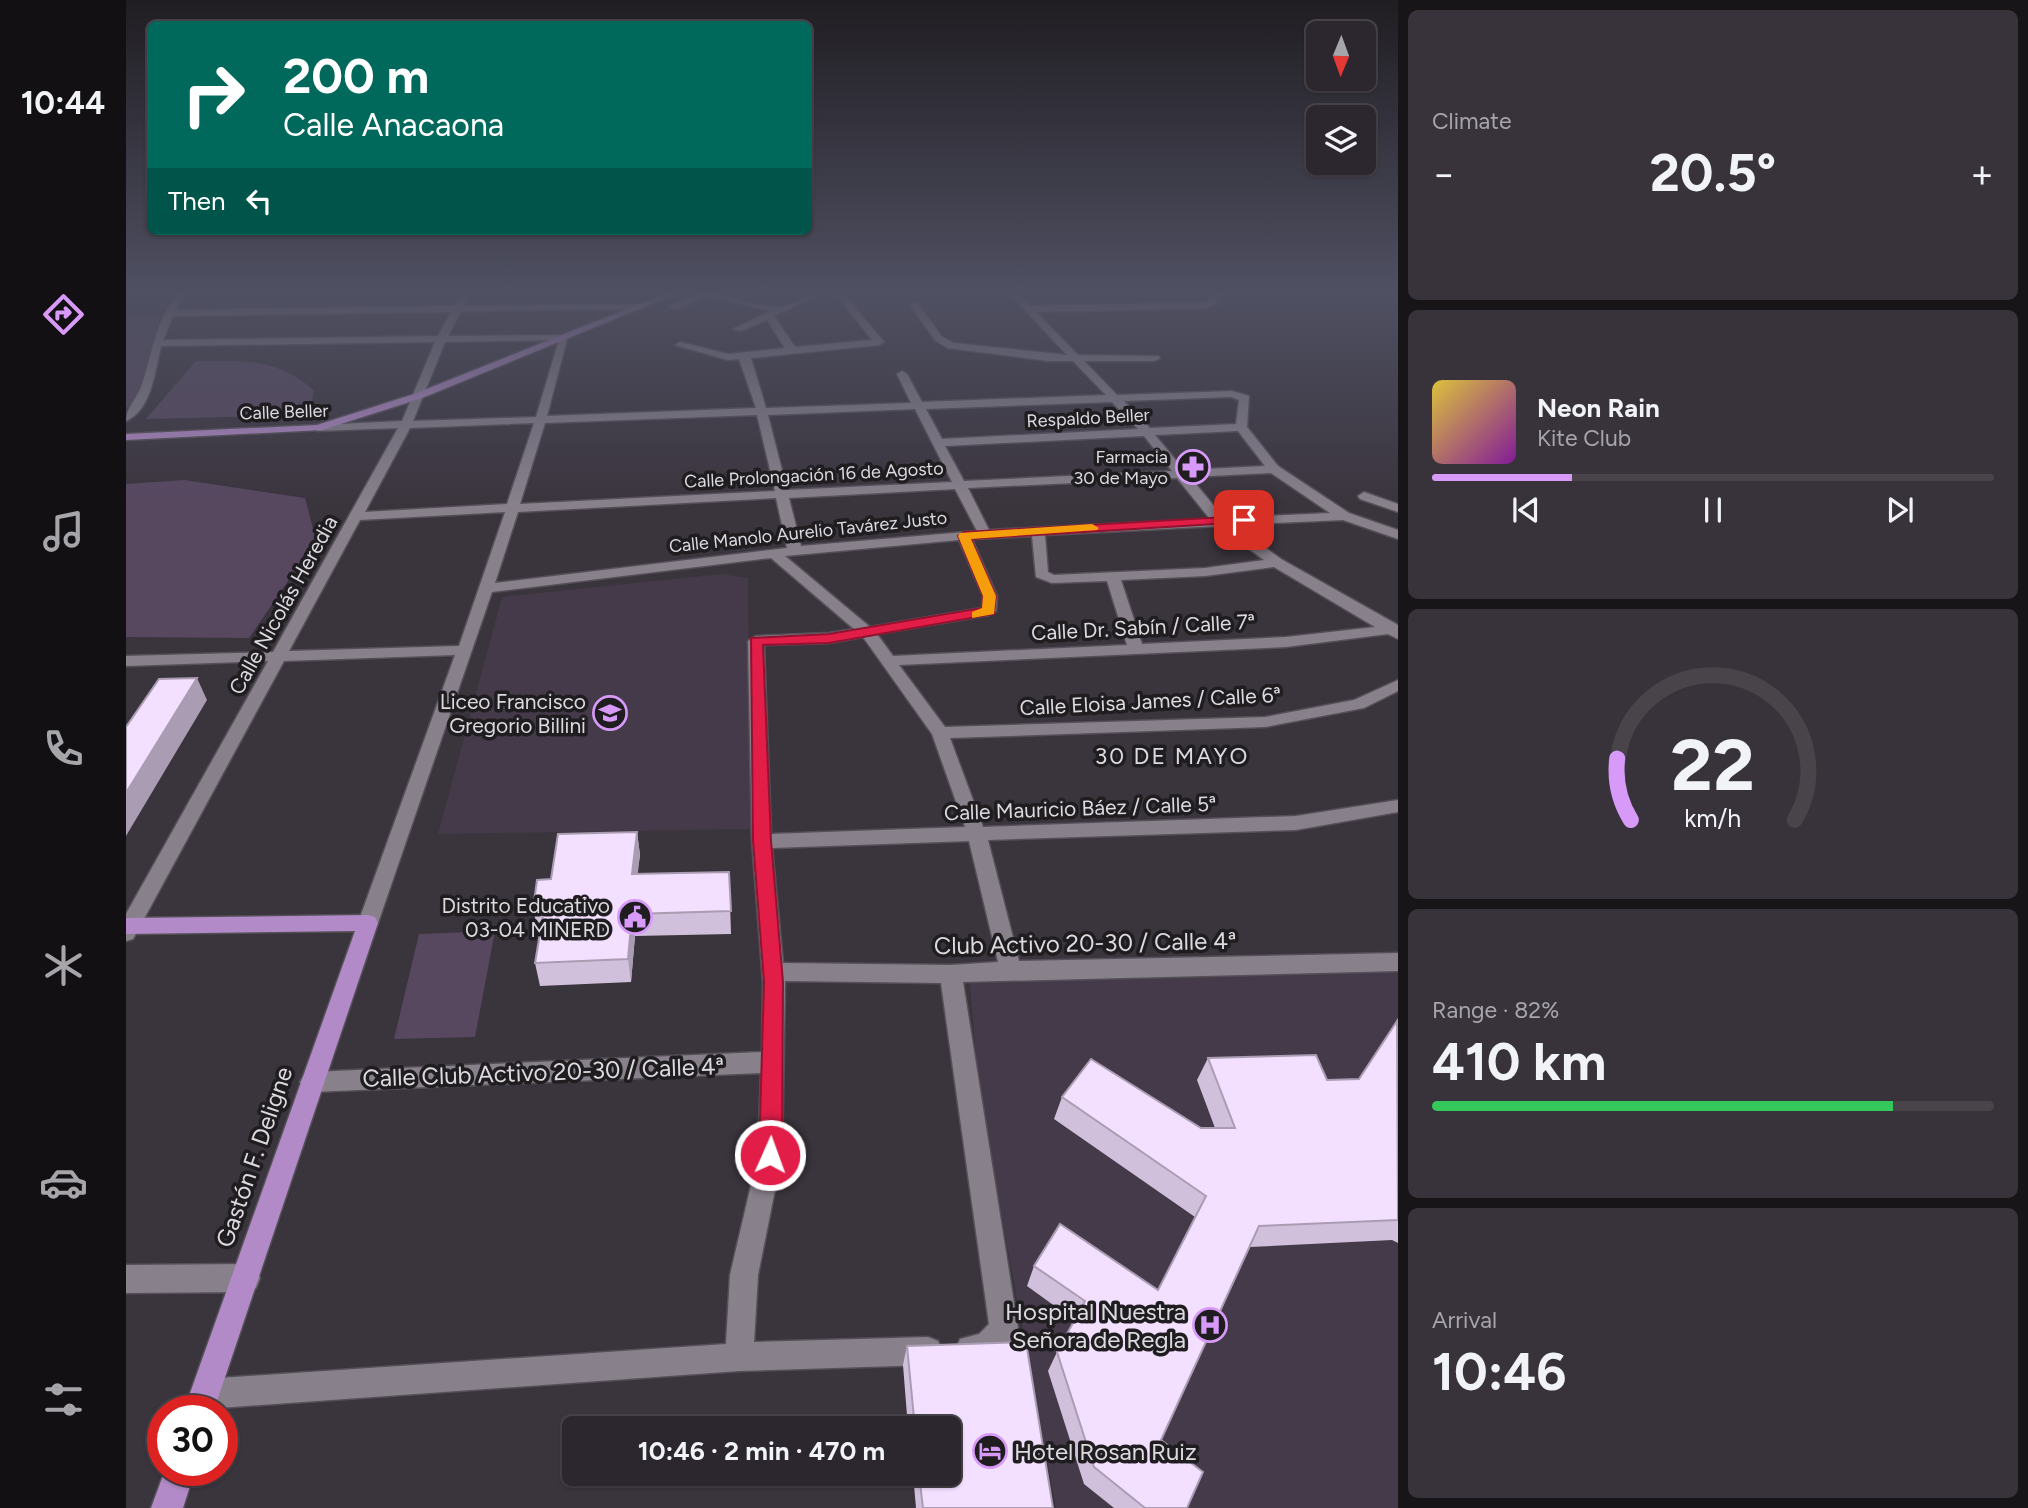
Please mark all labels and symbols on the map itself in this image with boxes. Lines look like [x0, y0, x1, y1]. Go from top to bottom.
north arrow [1306, 21, 1376, 91]
street label: Calle Beller [239, 399, 329, 425]
street label: Respaldo Beller [1026, 404, 1150, 432]
place label: Farmacia 30 de Mayo [1073, 446, 1168, 489]
pharmacy icon: Farmacia 30 de Mayo [1174, 448, 1212, 486]
street label: Calle Prolongación 16 de Agosto [684, 457, 944, 493]
pin [1214, 490, 1274, 550]
street label: Calle Manolo Aurelio Tavárez Justo [668, 506, 948, 558]
street label: Calle Nicolás Heredia [223, 511, 343, 699]
street label: Calle Dr. Sabín / Calle 7ª [1031, 609, 1255, 645]
street label: Calle Eloisa James / Calle 6ª [1019, 682, 1281, 720]
place label: Liceo Francisco Gregorio Billini [440, 689, 586, 738]
school or university icon: Liceo Francisco Gregorio Billini [591, 694, 629, 732]
district label: 30 DE MAYO [1095, 742, 1249, 770]
street label: Calle Mauricio Báez / Calle 5ª [944, 791, 1216, 825]
place label: Distrito Educativo 03-04 MINERD [442, 893, 610, 942]
public building icon: Distrito Educativo 03-04 MINERD [616, 898, 654, 936]
street label: Club Activo 20-30 / Calle 4ª [934, 926, 1236, 960]
street label: Calle Club Activo 20-30 / Calle 4ª [362, 1051, 724, 1093]
street label: Gastón F. Deligne [210, 1063, 298, 1251]
position arrow [733, 1118, 807, 1192]
place label: Hospital Nuestra Señora de Regla [1005, 1297, 1186, 1354]
hospital icon: Hospital Nuestra Señora de Regla [1191, 1306, 1229, 1344]
speed limit sign: 30 [147, 1395, 238, 1486]
hotel icon: Hotel Rosan Ruiz [971, 1432, 1009, 1470]
place label: Hotel Rosan Ruiz [1014, 1437, 1197, 1466]

